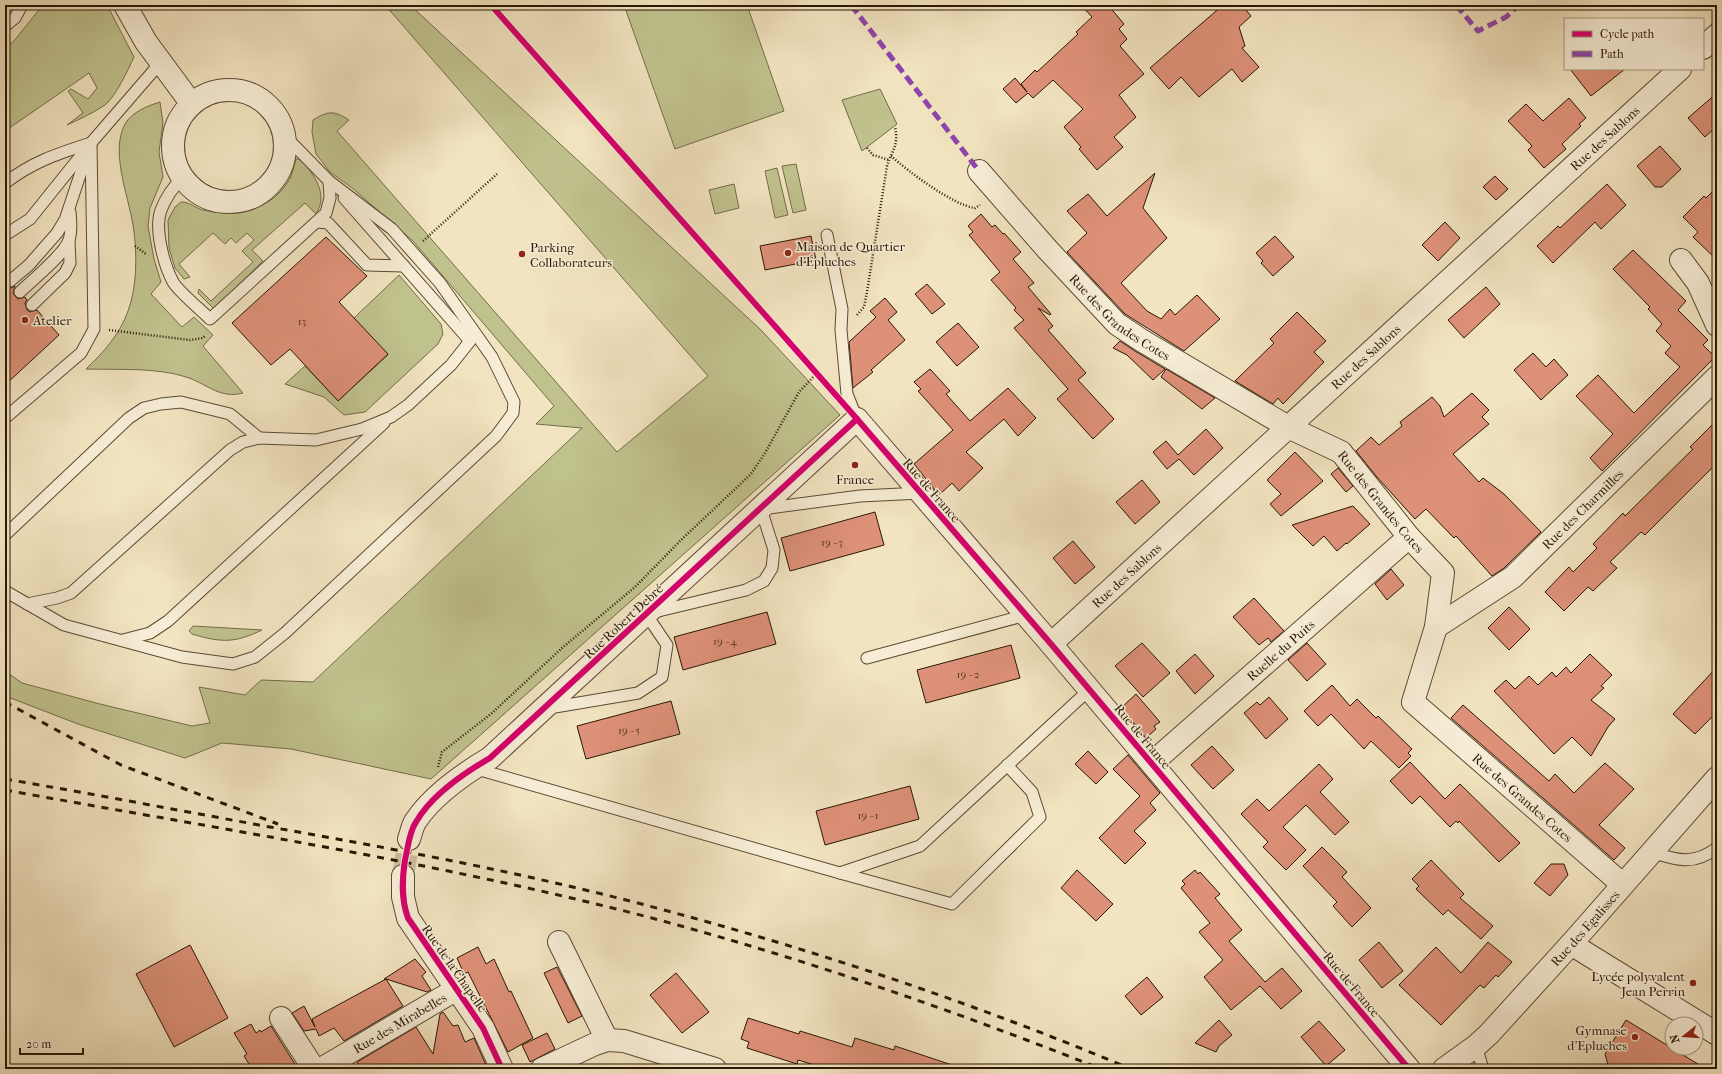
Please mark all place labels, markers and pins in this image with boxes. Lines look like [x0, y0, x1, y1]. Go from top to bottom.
place label: Maison de Quartier d'Épluches [796, 239, 905, 269]
place label: Parking Collaborateurs [530, 240, 612, 270]
marker: Maison de Quartier d'Épluches [783, 248, 793, 258]
marker: Parking Collaborateurs [517, 249, 527, 259]
place label: Atelier [32, 313, 72, 328]
marker: Atelier [20, 315, 30, 325]
marker: France [850, 460, 860, 470]
place label: France [836, 472, 875, 487]
place label: Lycée polyvalent Jean Perrin [1591, 969, 1685, 999]
marker: Lycée polyvalent Jean Perrin [1688, 978, 1698, 988]
place label: Gymnase d’Epluches [1567, 1023, 1628, 1053]
marker: Gymnase d’Epluches [1630, 1032, 1640, 1042]

